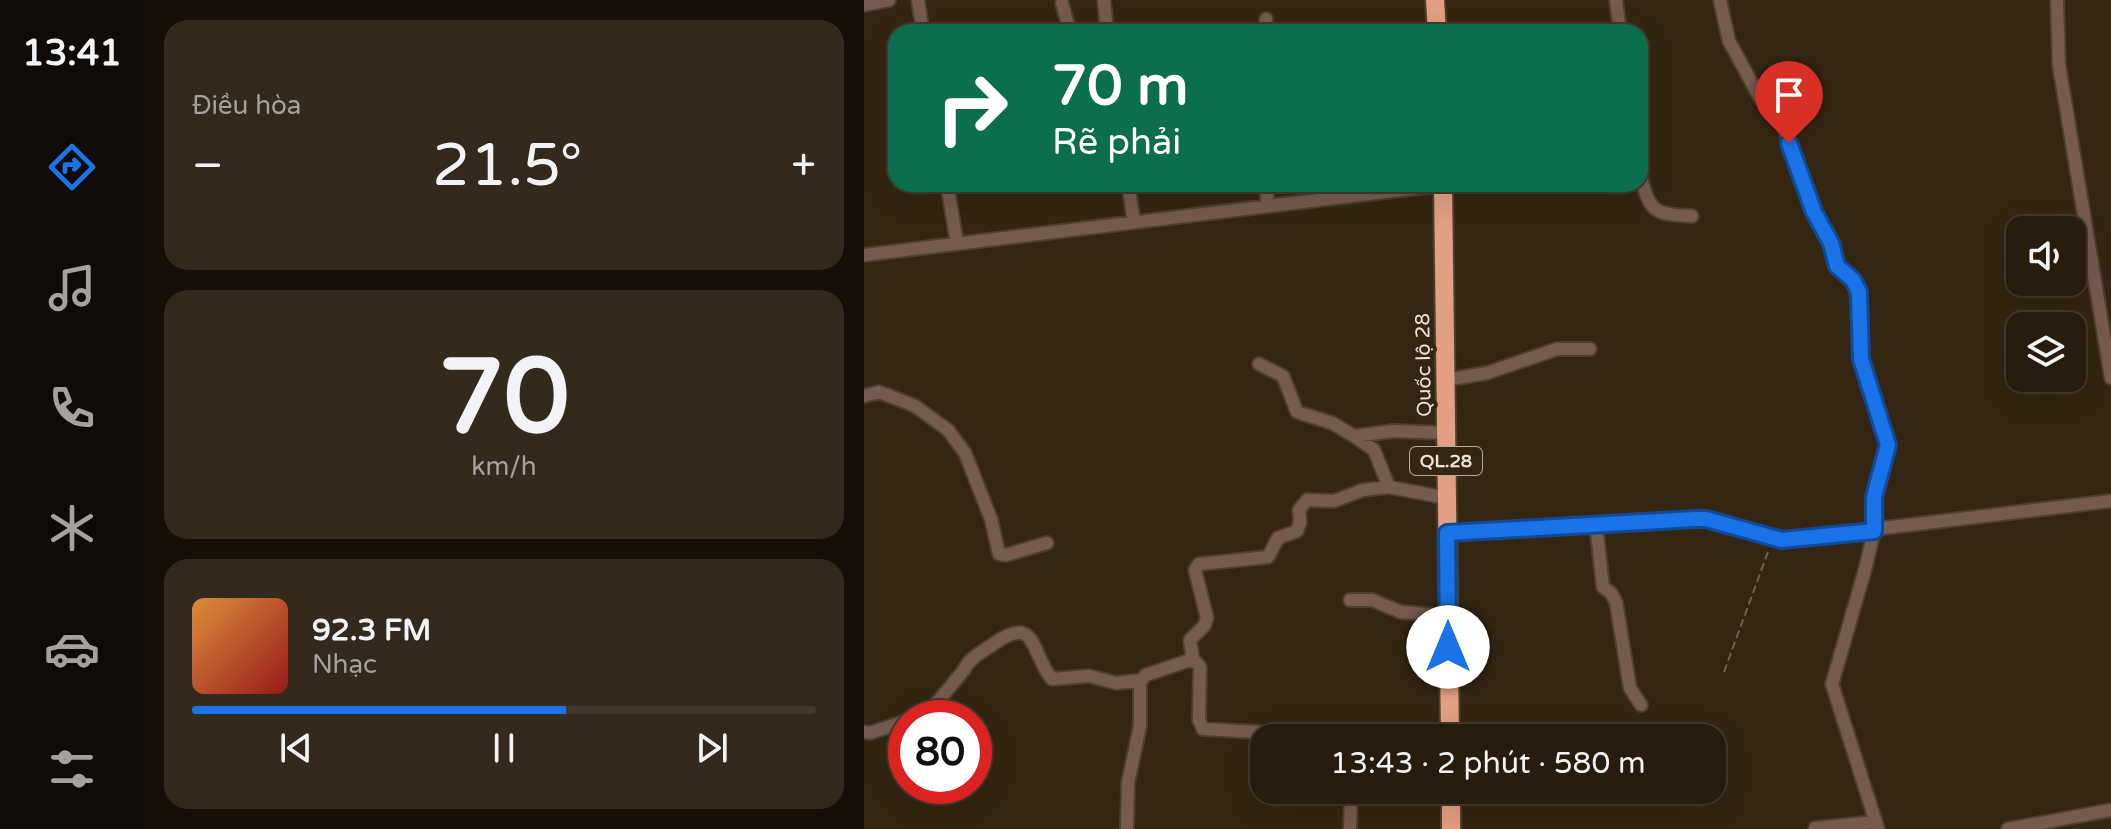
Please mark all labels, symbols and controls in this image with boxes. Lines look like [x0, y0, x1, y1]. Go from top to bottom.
text: 13:41 [22, 32, 122, 75]
text: 70 m [1052, 53, 1188, 120]
icon: right [920, 56, 1024, 160]
pin [1755, 61, 1823, 143]
icon: arrive [1767, 73, 1811, 117]
text: Điều hòa [192, 90, 301, 121]
text: Rẽ phải [1052, 121, 1181, 164]
text: 21.5° [432, 130, 582, 202]
icon: directions [44, 139, 100, 195]
text: − [192, 140, 223, 193]
text: + [791, 140, 816, 193]
map controls [2006, 216, 2086, 392]
button: sound [2006, 216, 2086, 296]
icon: music [44, 260, 100, 316]
button: layers [2006, 312, 2086, 392]
street label: Quốc lộ 28 [1411, 313, 1437, 417]
text: 70 [439, 336, 569, 461]
icon: phone [44, 380, 100, 436]
road number: QL.28 [1410, 447, 1482, 475]
text: km/h [471, 451, 537, 482]
icon: climate [44, 500, 100, 556]
position arrow [1406, 605, 1490, 689]
text: 92.3 FM [312, 612, 431, 649]
icon: car [44, 621, 100, 677]
text: Nhạc [312, 649, 377, 680]
speed limit sign: 80 [888, 700, 992, 804]
icon: previous [274, 726, 318, 770]
icon: pause [482, 726, 526, 770]
icon: next [690, 726, 734, 770]
icon: filters [44, 741, 100, 797]
text: 13:43 · 2 phút · 580 m [1330, 745, 1646, 782]

